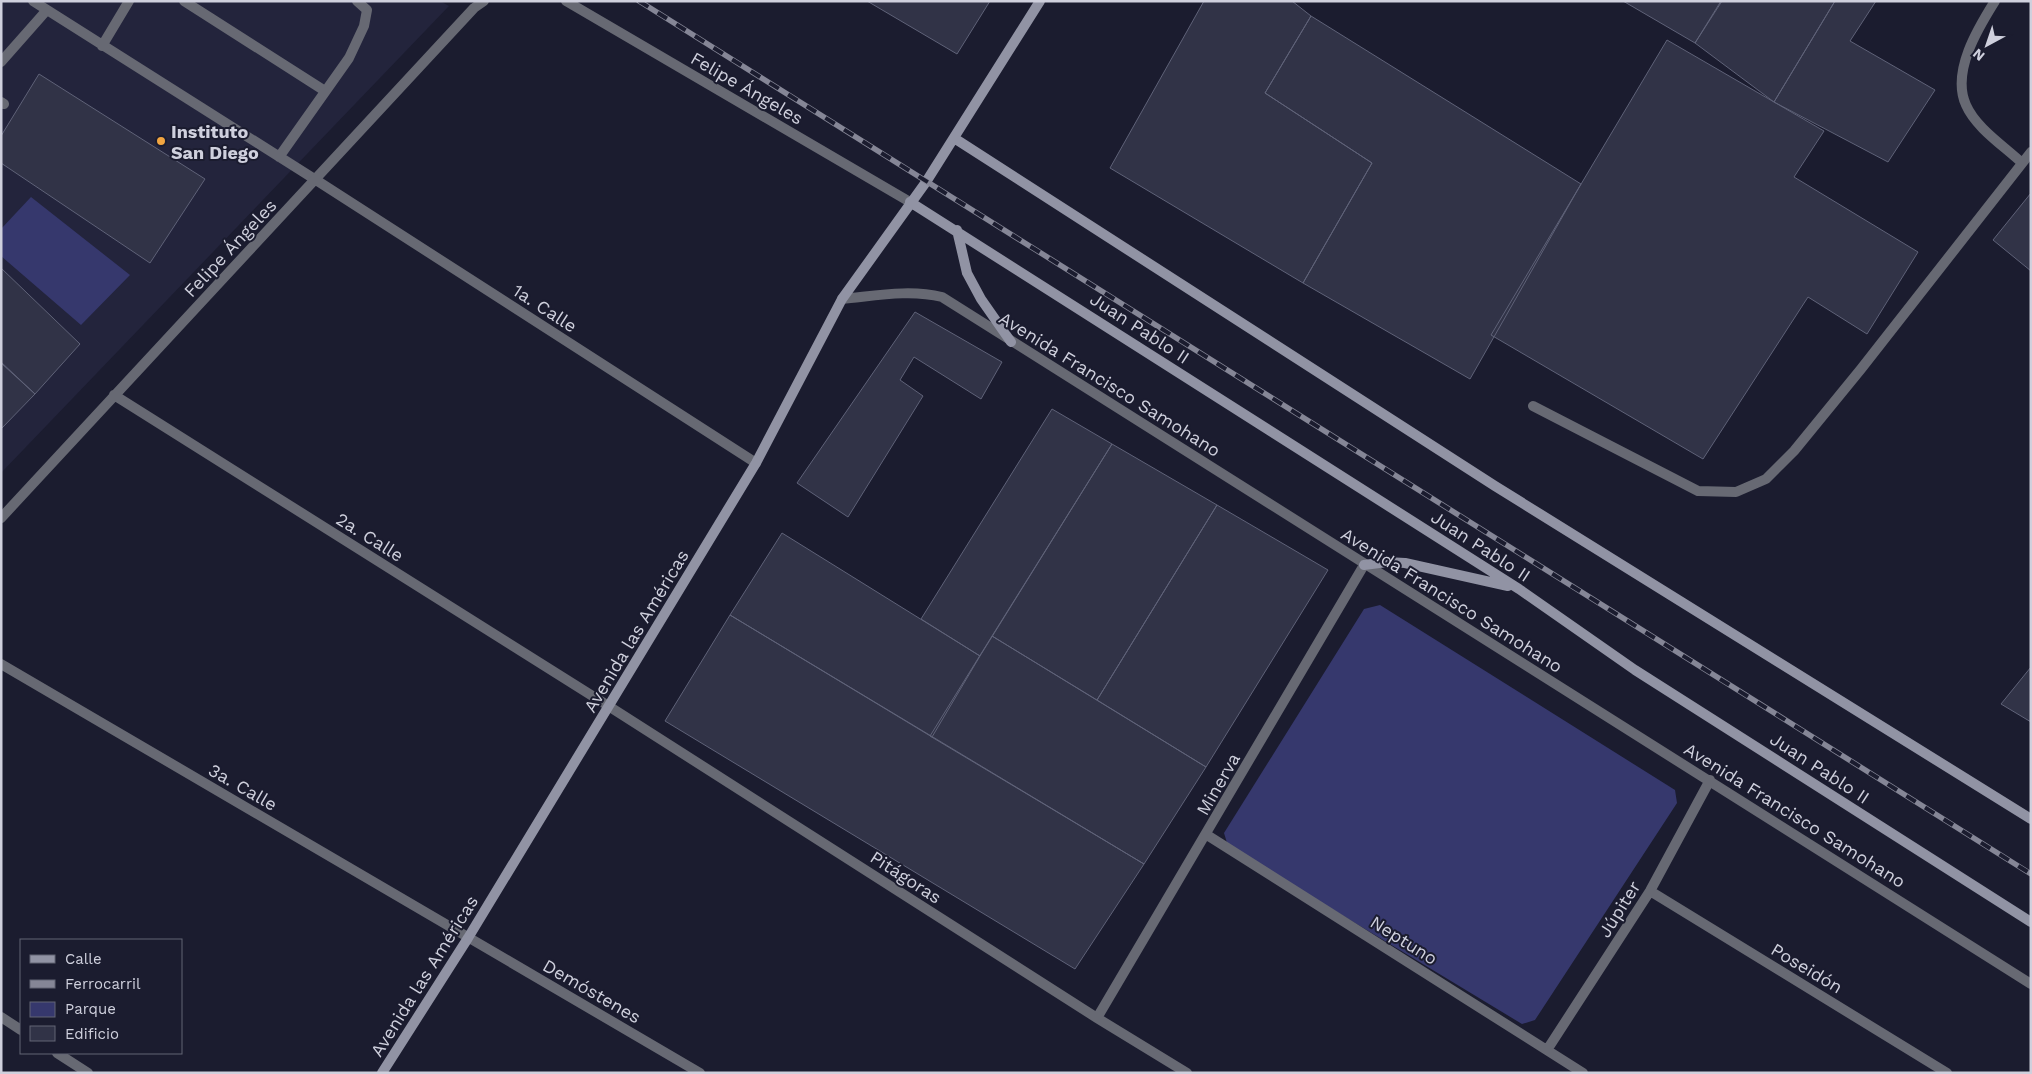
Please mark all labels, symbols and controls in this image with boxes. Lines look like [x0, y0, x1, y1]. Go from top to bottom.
north arrow [1962, 20, 2012, 70]
text: N [1970, 45, 1988, 64]
street label: Felipe Ángeles [687, 47, 807, 129]
place label: Instituto San Diego [171, 121, 259, 163]
marker: Instituto San Diego [155, 135, 167, 147]
street label: Felipe Ángeles [179, 195, 281, 301]
street label: 1a. Calle [509, 280, 581, 336]
street label: Juan Pablo II [1086, 288, 1194, 368]
street label: Avenida Francisco Samohano [995, 307, 1225, 461]
street label: Juan Pablo II [1427, 506, 1535, 586]
street label: 2a. Calle [332, 508, 408, 566]
street label: Avenida Francisco Samohano [1337, 523, 1567, 677]
street label: Avenida las Américas [579, 546, 693, 716]
street label: Juan Pablo II [1766, 728, 1874, 808]
street label: Avenida Francisco Samohano [1680, 738, 1910, 892]
street label: Minerva [1192, 749, 1244, 819]
street label: 3a. Calle [205, 759, 281, 815]
street label: Pitágoras [866, 846, 946, 908]
street label: Júpiter [1594, 877, 1644, 941]
street label: Avenida las Américas [366, 892, 482, 1060]
street label: Neptuno [1367, 911, 1441, 969]
legend [20, 939, 182, 1054]
street label: Poseidón [1768, 939, 1846, 997]
text: Calle [65, 950, 102, 968]
street label: Demóstenes [539, 954, 645, 1028]
text: Ferrocarril [65, 975, 141, 993]
text: Parque [65, 1000, 116, 1018]
text: Edificio [65, 1025, 119, 1043]

